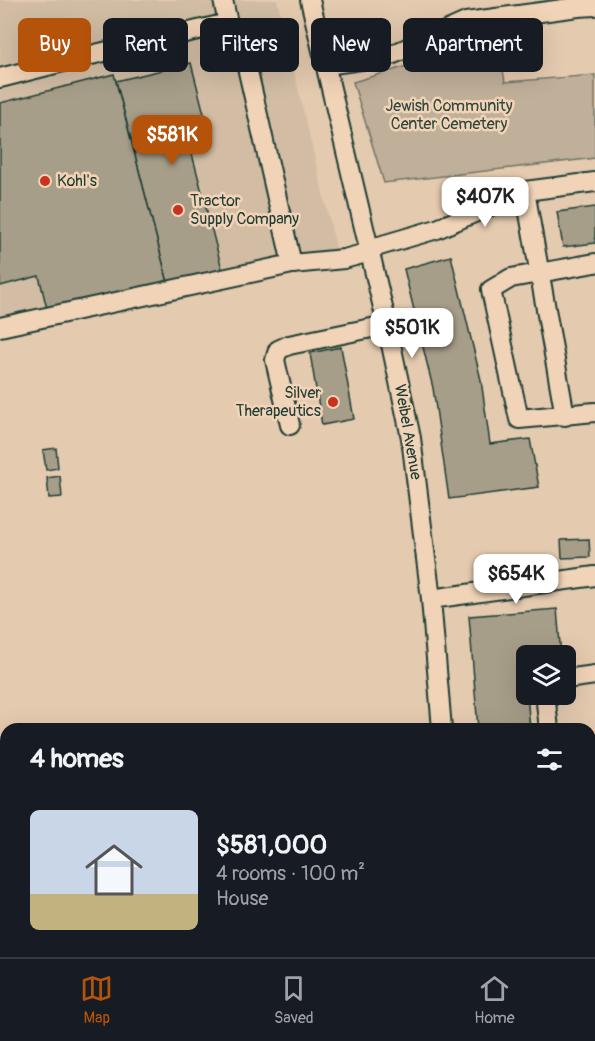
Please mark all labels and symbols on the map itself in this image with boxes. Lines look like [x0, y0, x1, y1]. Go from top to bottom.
park label: Jewish Community Center Cemetery [386, 96, 513, 134]
pin: $581K [130, 115, 214, 166]
place label: Kohl's [57, 171, 97, 191]
marker: Kohl's [38, 174, 52, 188]
pin: $407K [443, 177, 527, 228]
place label: Tractor Supply Company [190, 191, 299, 229]
marker: Tractor Supply Company [171, 203, 185, 217]
pin: $501K [370, 308, 454, 359]
place label: Silver Therapeutics [236, 383, 321, 421]
street label: Weibel Avenue [390, 383, 426, 481]
marker: Silver Therapeutics [326, 395, 340, 409]
pin: $654K [474, 554, 558, 605]

